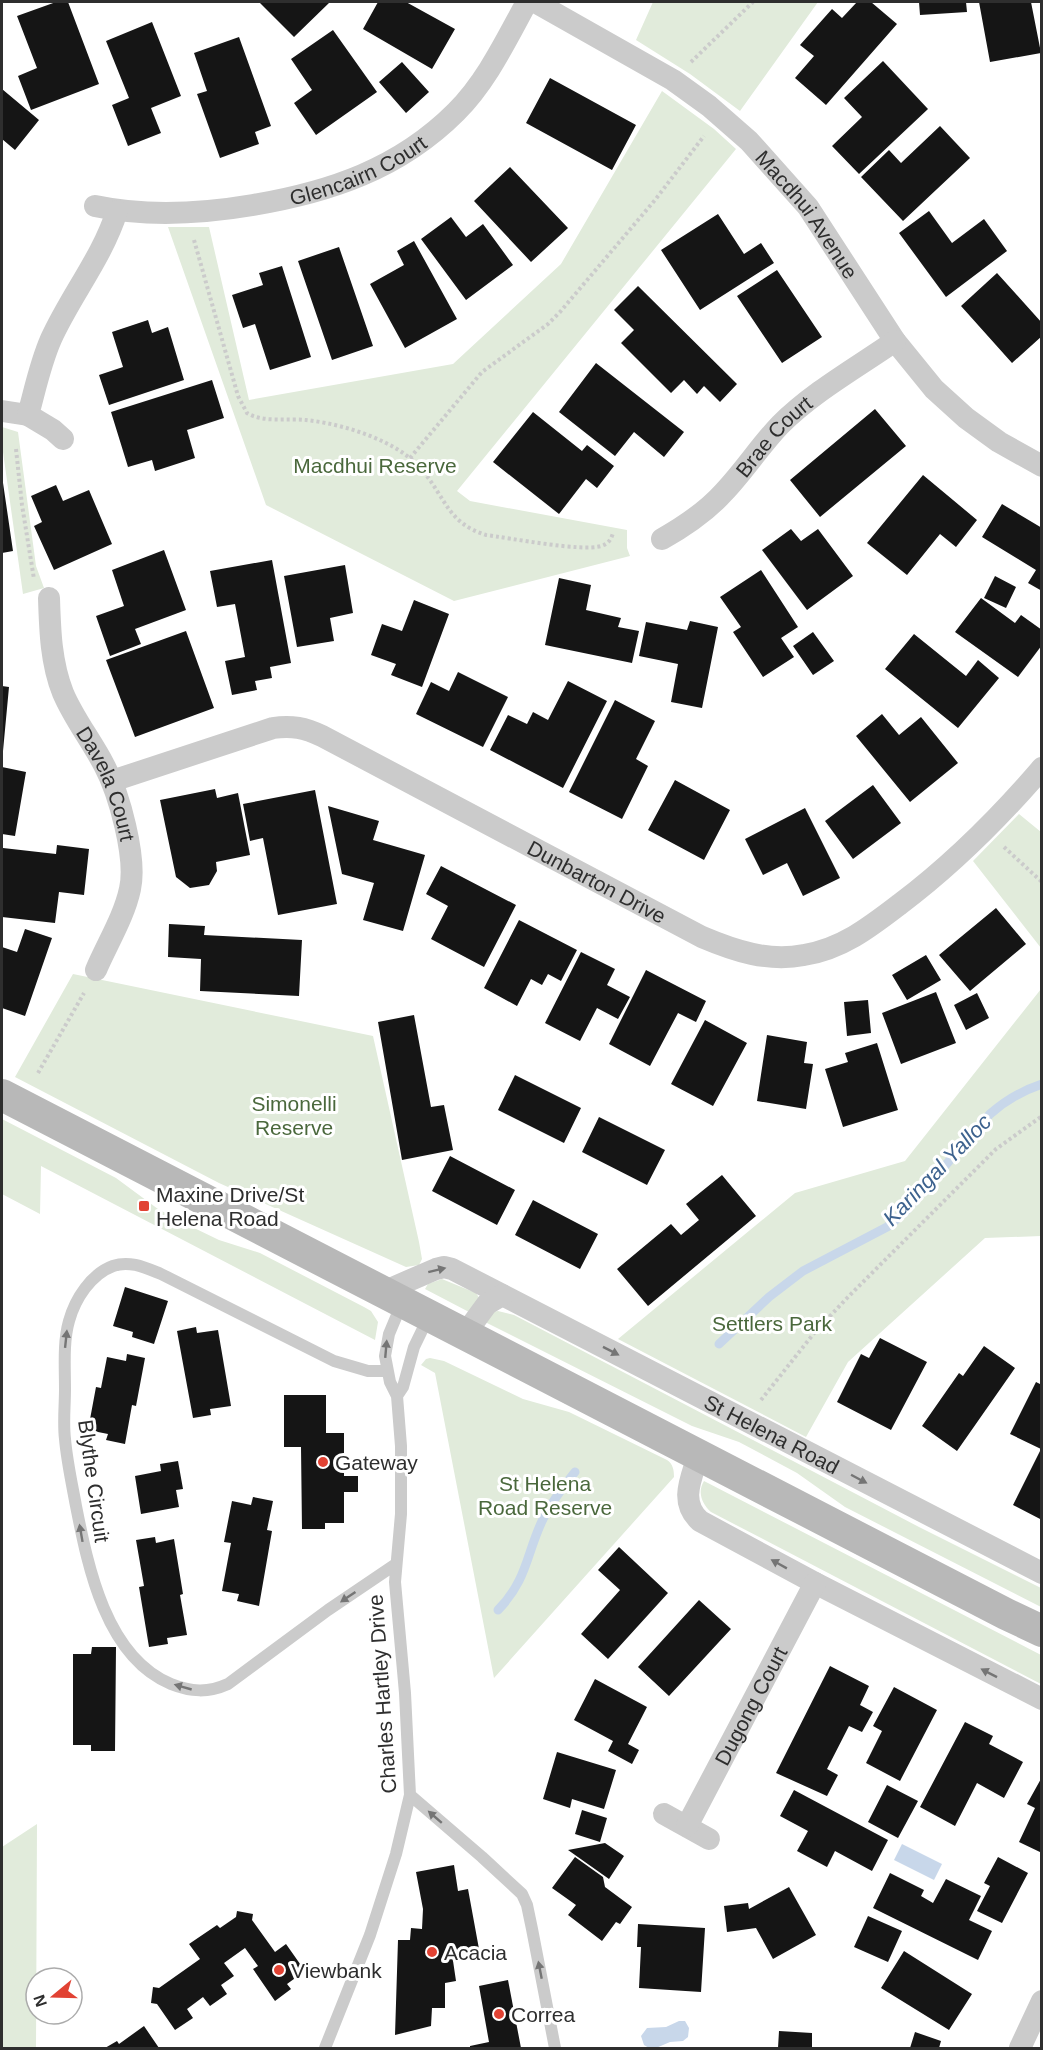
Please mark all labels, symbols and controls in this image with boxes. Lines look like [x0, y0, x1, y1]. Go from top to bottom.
street label: Glencairn Court [287, 130, 431, 209]
street label: Macdhui Avenue [751, 146, 863, 283]
street label: Brae Court [731, 391, 816, 481]
park label: Macdhui Reserve [293, 454, 457, 477]
street label: Davela Court [72, 722, 140, 843]
street label: Dunbarton Drive [524, 835, 670, 927]
park label: Simonelli Reserve [251, 1092, 337, 1139]
water label: Karingal Yalloc [878, 1109, 996, 1231]
place label: Maxine Drive/St Helena Road [156, 1183, 304, 1230]
marker: Maxine Drive/St Helena Road [137, 1199, 151, 1213]
one-way arrow [428, 1265, 446, 1275]
park label: Settlers Park [712, 1312, 833, 1335]
one-way arrow [61, 1330, 71, 1349]
one-way arrow [381, 1339, 391, 1358]
one-way arrow [603, 1346, 620, 1356]
street label: St Helena Road [701, 1390, 843, 1478]
street label: Blythe Circuit [74, 1418, 114, 1544]
place label: Gateway [335, 1451, 418, 1474]
marker: Gateway [316, 1455, 330, 1469]
park label: St Helena Road Reserve [478, 1472, 612, 1519]
one-way arrow [851, 1474, 868, 1484]
one-way arrow [76, 1523, 85, 1542]
one-way arrow [770, 1559, 787, 1569]
one-way arrow [340, 1591, 356, 1603]
street label: Charles Hartley Drive [364, 1594, 400, 1794]
street label: Dugong Court [710, 1642, 791, 1769]
one-way arrow [981, 1668, 998, 1677]
one-way arrow [174, 1682, 192, 1691]
one-way arrow [427, 1810, 443, 1823]
place label: Acacia [444, 1941, 507, 1964]
marker: Acacia [425, 1945, 439, 1959]
place label: Viewbank [291, 1959, 382, 1982]
one-way arrow [535, 1961, 544, 1980]
marker: Viewbank [272, 1963, 286, 1977]
north arrow [24, 1966, 84, 2026]
text: N [30, 1992, 50, 2009]
place label: Correa [511, 2003, 576, 2026]
marker: Correa [492, 2007, 506, 2021]

